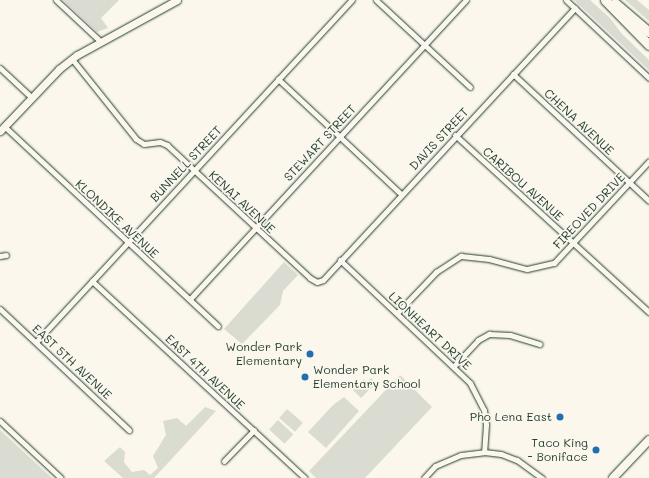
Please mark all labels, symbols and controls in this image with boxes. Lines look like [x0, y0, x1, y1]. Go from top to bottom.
street label: CHENA AVENUE [541, 86, 617, 158]
street label: STEWART STREET [281, 102, 359, 184]
street label: DAVIS STREET [406, 105, 472, 173]
street label: BUNNELL STREET [147, 123, 225, 205]
street label: CARIBOU AVENUE [480, 144, 566, 224]
street label: KENAI AVENUE [206, 168, 278, 236]
street label: FIREOVED DRIVE [550, 170, 628, 252]
street label: KLONDIKE AVENUE [72, 177, 162, 261]
street label: LIONHEART DRIVE [386, 289, 474, 373]
street label: EAST 5TH AVENUE [29, 321, 115, 403]
street label: EAST 4TH AVENUE [162, 331, 248, 413]
place label: Wonder Park Elementary [226, 340, 302, 368]
marker: Wonder Park Elementary [305, 349, 315, 359]
place label: Wonder Park Elementary School [313, 363, 421, 391]
marker: Wonder Park Elementary School [300, 372, 310, 382]
place label: Pho Lena East [470, 410, 552, 424]
marker: Pho Lena East [555, 412, 565, 422]
place label: Taco King - Boniface [528, 436, 588, 464]
marker: Taco King - Boniface [591, 445, 601, 455]

